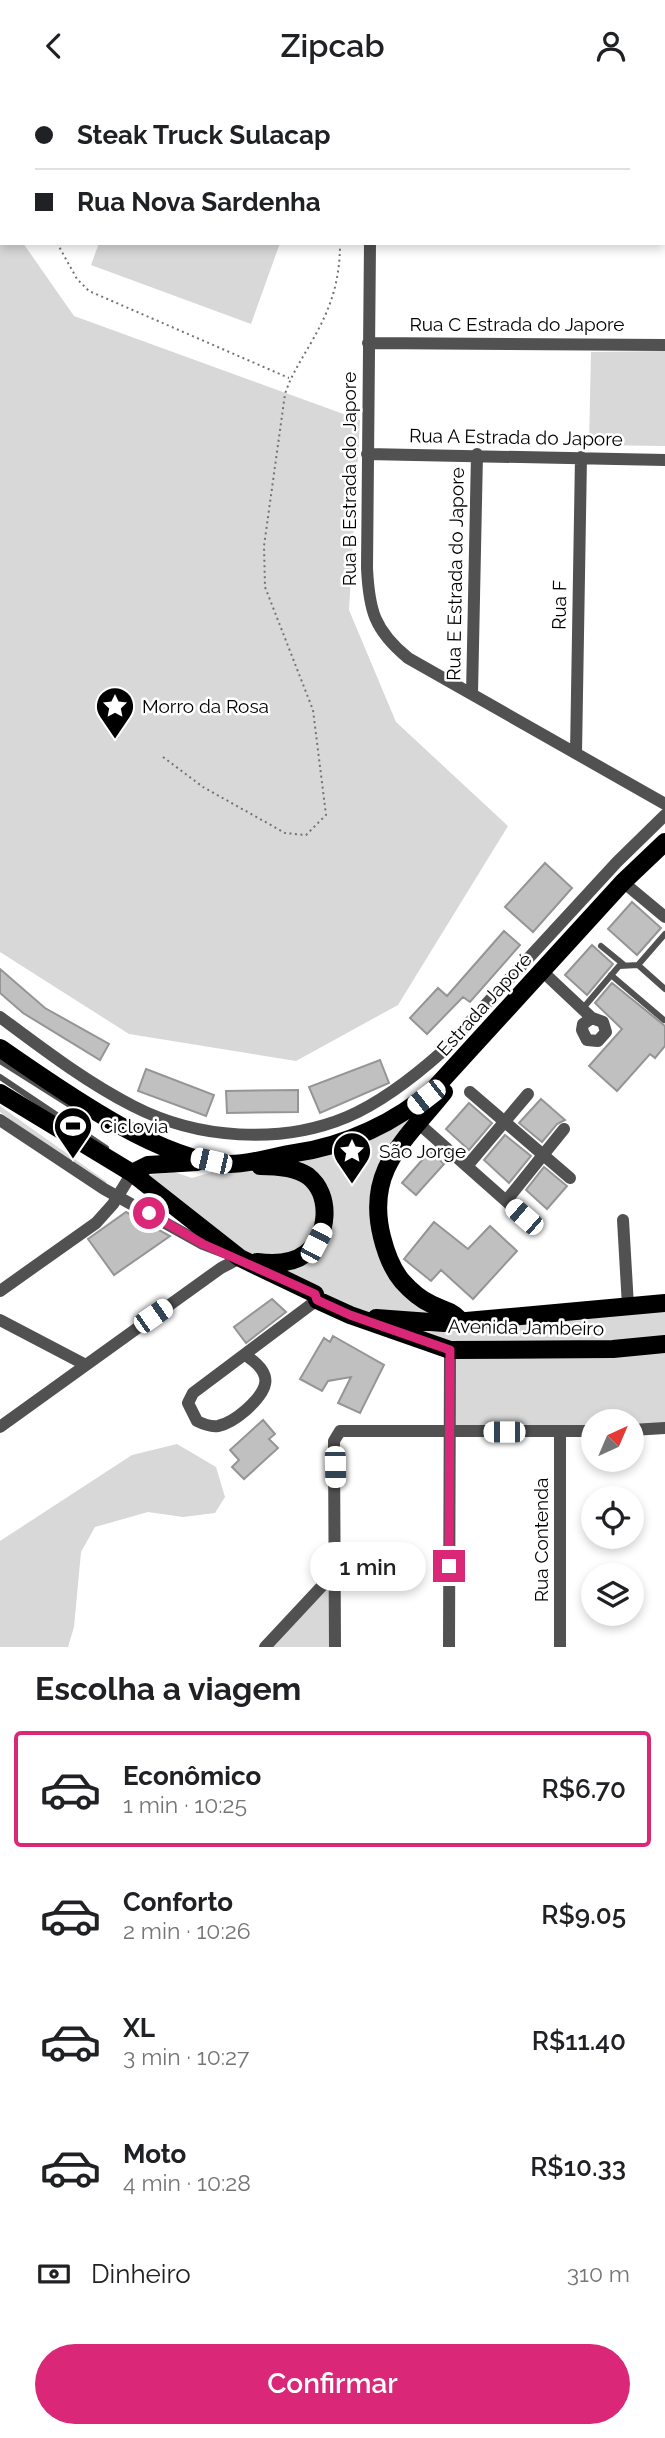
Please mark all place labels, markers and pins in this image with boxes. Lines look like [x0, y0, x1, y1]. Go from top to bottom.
place icon: Morro da Rosa [94, 685, 136, 740]
place label: Morro da Rosa [142, 695, 269, 717]
sports icon: Ciclovia [52, 1105, 94, 1160]
place label: Ciclovia [100, 1115, 168, 1137]
place icon: São Jorge [331, 1130, 373, 1185]
place label: São Jorge [379, 1140, 466, 1162]

